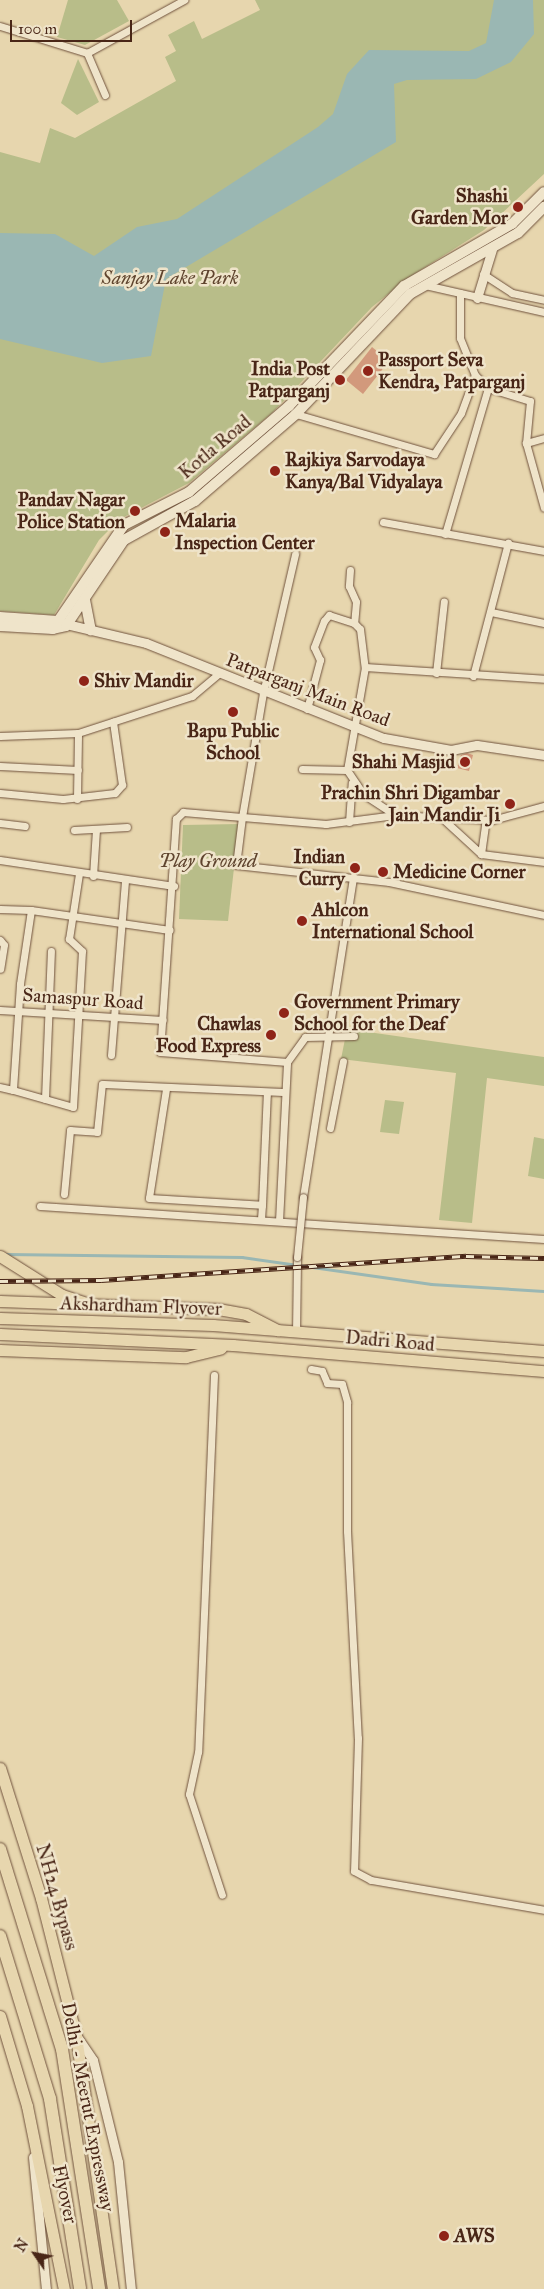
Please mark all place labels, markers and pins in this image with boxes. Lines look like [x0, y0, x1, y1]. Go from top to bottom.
place label: Shashi Garden Mor [411, 185, 508, 229]
marker: Shashi Garden Mor [512, 201, 524, 213]
place label: Passport Seva Kendra, Patparganj [378, 349, 525, 393]
place label: India Post Patparganj [248, 358, 330, 402]
marker: Passport Seva Kendra, Patparganj [362, 365, 374, 377]
marker: India Post Patparganj [334, 374, 346, 386]
place label: Rajkiya Sarvodaya Kanya/Bal Vidyalaya [285, 449, 443, 493]
marker: Rajkiya Sarvodaya Kanya/Bal Vidyalaya [269, 465, 281, 477]
place label: Pandav Nagar Police Station [17, 489, 125, 533]
marker: Pandav Nagar Police Station [129, 505, 141, 517]
place label: Malaria Inspection Center [175, 510, 315, 554]
marker: Malaria Inspection Center [159, 526, 171, 538]
place label: Shiv Mandir [94, 670, 194, 692]
marker: Shiv Mandir [78, 675, 90, 687]
marker: Bapu Public School [227, 706, 239, 718]
place label: Bapu Public School [187, 720, 279, 764]
place label: Shahi Masjid [352, 751, 455, 773]
marker: Shahi Masjid [459, 756, 471, 768]
place label: Prachin Shri Digambar Jain Mandir Ji [321, 782, 500, 826]
marker: Prachin Shri Digambar Jain Mandir Ji [504, 798, 516, 810]
place label: Indian Curry [294, 846, 345, 890]
place label: Medicine Corner [393, 861, 526, 883]
marker: Indian Curry [349, 862, 361, 874]
marker: Medicine Corner [377, 866, 389, 878]
place label: Ahlcon International School [312, 899, 473, 943]
marker: Ahlcon International School [296, 915, 308, 927]
place label: Government Primary School for the Deaf [294, 991, 460, 1035]
marker: Government Primary School for the Deaf [278, 1007, 290, 1019]
place label: Chawlas Food Express [156, 1013, 261, 1057]
marker: Chawlas Food Express [265, 1029, 277, 1041]
place label: AWS [454, 2225, 495, 2247]
marker: AWS [438, 2230, 450, 2242]

